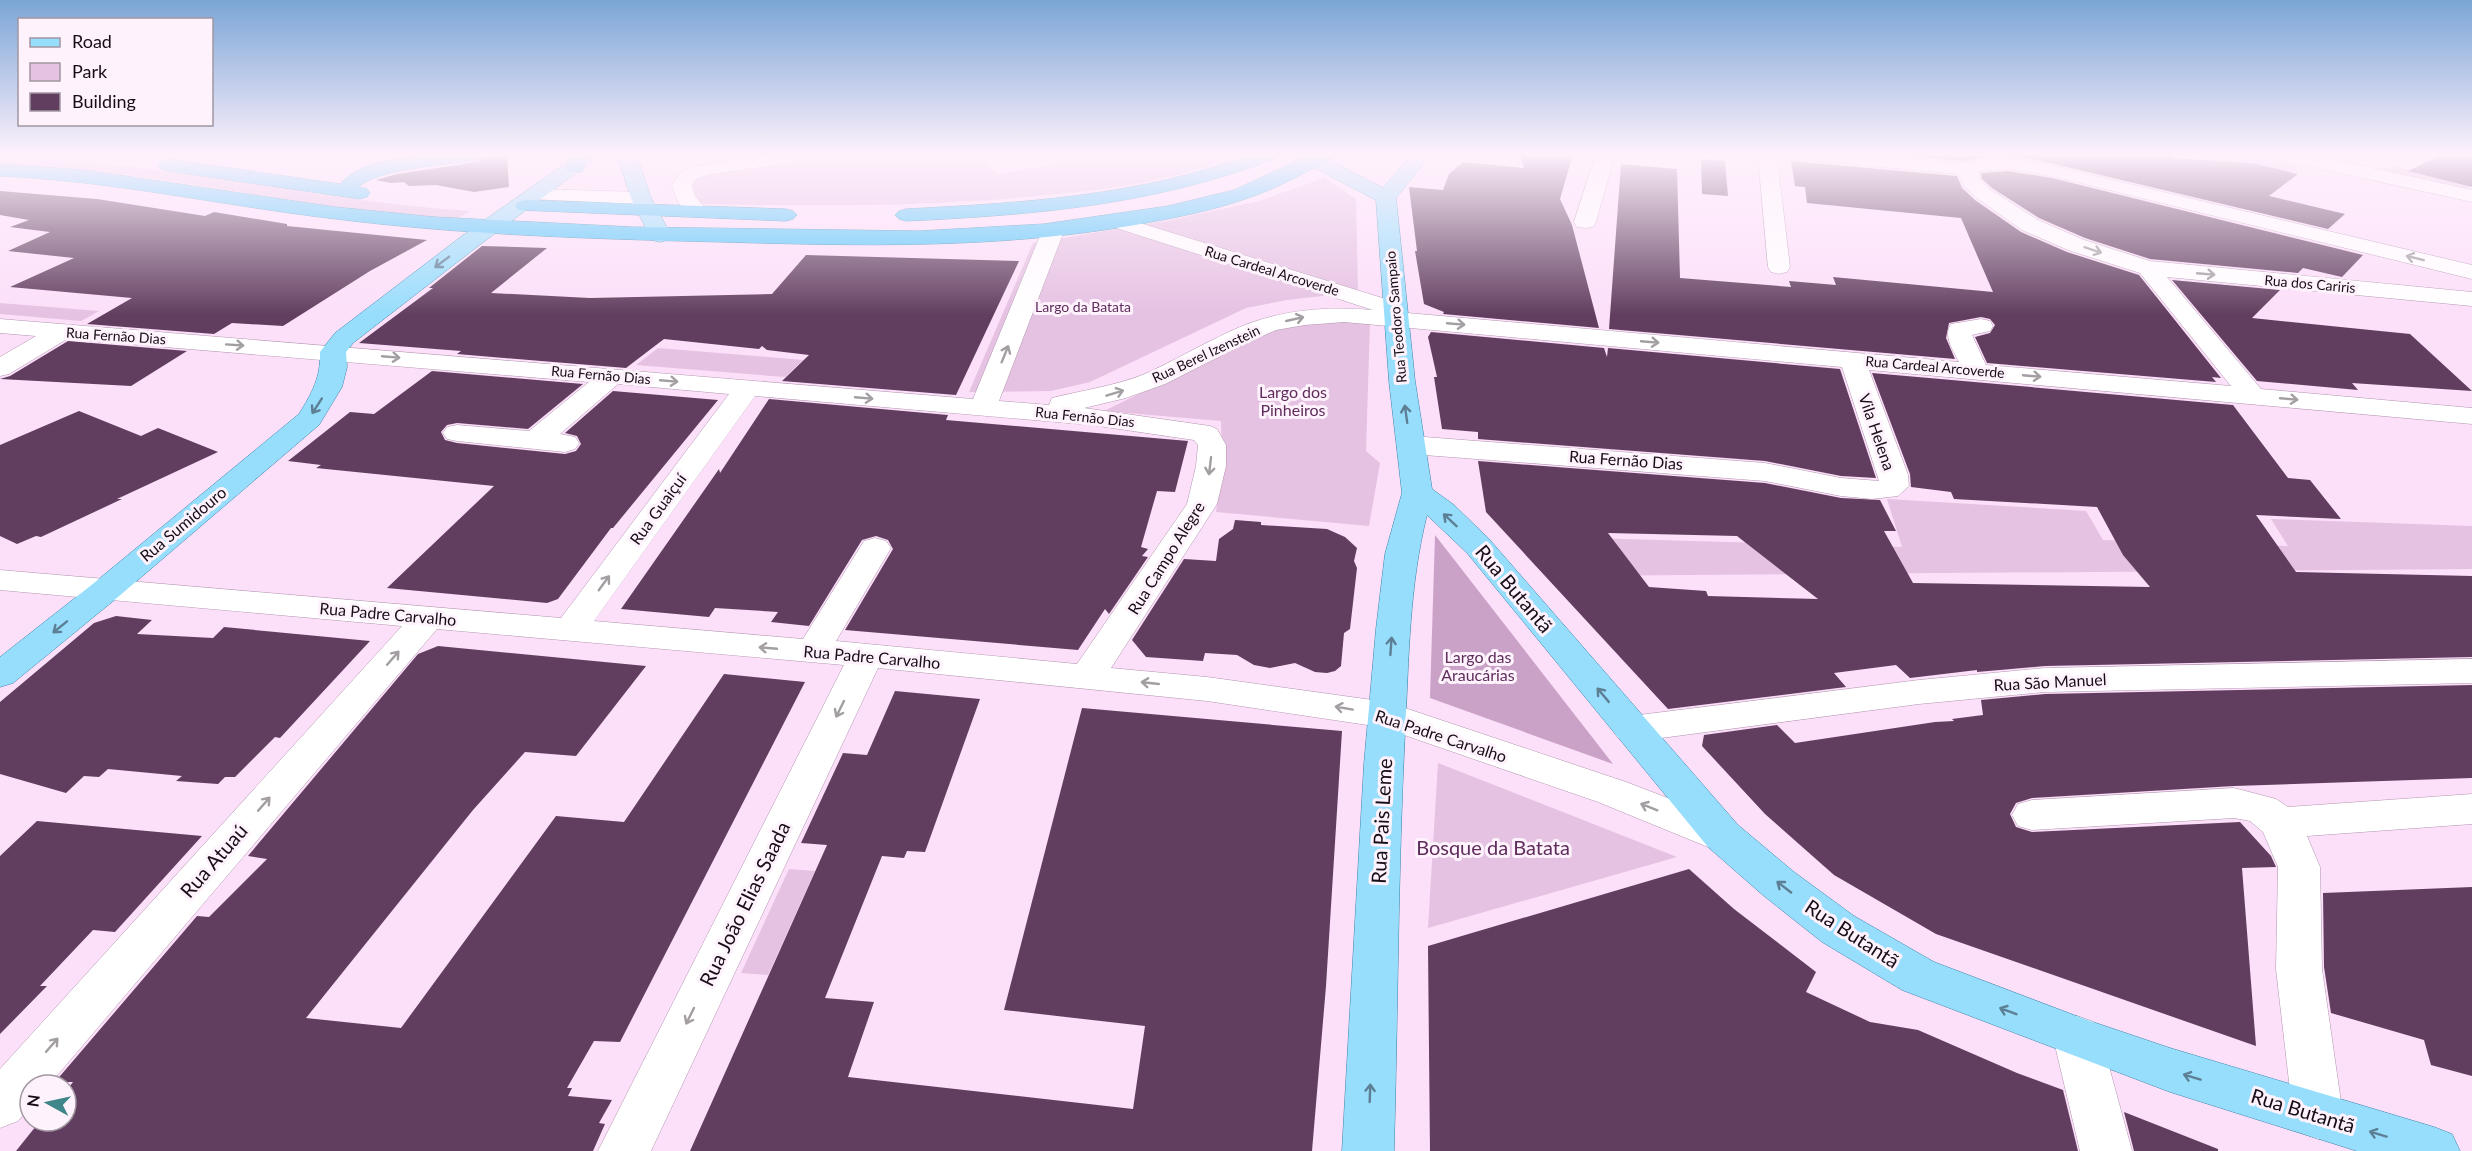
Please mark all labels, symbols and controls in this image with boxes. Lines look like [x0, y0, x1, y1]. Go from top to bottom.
legend [18, 18, 213, 126]
text: Road [72, 30, 112, 52]
text: Park [72, 60, 108, 82]
text: Building [72, 90, 136, 112]
street label: Rua Cardeal Arcoverde [1203, 242, 1341, 299]
one-way arrow [2083, 246, 2102, 257]
street label: Rua Teodoro Sampaio [1381, 250, 1410, 384]
one-way arrow [2406, 252, 2425, 264]
one-way arrow [435, 255, 451, 268]
one-way arrow [2195, 269, 2215, 280]
street label: Rua dos Cariris [2264, 271, 2356, 296]
park label: Largo da Batata [1035, 298, 1131, 315]
one-way arrow [1284, 313, 1304, 324]
one-way arrow [1445, 319, 1465, 330]
street label: Rua Berel Izenstein [1149, 321, 1262, 386]
street label: Rua Fernão Dias [66, 324, 166, 347]
one-way arrow [1639, 337, 1659, 348]
one-way arrow [224, 339, 244, 350]
one-way arrow [1000, 346, 1011, 364]
one-way arrow [381, 352, 401, 363]
street label: Rua Cardeal Arcoverde [1865, 352, 2005, 381]
street label: Rua Fernão Dias [551, 362, 652, 387]
one-way arrow [2022, 371, 2042, 382]
one-way arrow [659, 376, 679, 387]
park label: Largo dos Pinheiros [1259, 382, 1327, 419]
one-way arrow [1105, 386, 1124, 397]
street label: Vila Helena [1855, 391, 1899, 473]
one-way arrow [853, 393, 873, 404]
one-way arrow [2279, 394, 2299, 405]
one-way arrow [310, 397, 322, 414]
street label: Rua Fernão Dias [1035, 403, 1136, 430]
one-way arrow [1401, 405, 1412, 425]
street label: Rua Fernão Dias [1568, 446, 1684, 473]
one-way arrow [1205, 455, 1216, 475]
street label: Rua Guaiçuí [625, 468, 690, 548]
street label: Rua Sumidouro [136, 482, 230, 565]
street label: Rua Campo Alegre [1123, 498, 1208, 618]
one-way arrow [1443, 512, 1458, 527]
street label: Rua Butantã [1471, 539, 1558, 637]
one-way arrow [598, 576, 610, 592]
street label: Rua Padre Carvalho [319, 598, 457, 629]
one-way arrow [52, 620, 68, 633]
one-way arrow [1386, 637, 1397, 657]
street label: Rua Padre Carvalho [803, 641, 941, 672]
one-way arrow [759, 642, 779, 653]
park label: Largo das Araucárias [1441, 647, 1515, 684]
one-way arrow [386, 650, 400, 665]
street label: Rua São Manuel [1993, 669, 2107, 694]
one-way arrow [1141, 677, 1161, 688]
one-way arrow [1597, 688, 1610, 704]
one-way arrow [833, 699, 845, 717]
one-way arrow [1335, 702, 1354, 713]
street label: Rua Padre Carvalho [1373, 705, 1509, 766]
street label: Rua Pais Leme [1366, 758, 1396, 884]
one-way arrow [257, 797, 271, 812]
one-way arrow [1640, 801, 1658, 812]
street label: Rua João Elias Saada [694, 817, 794, 990]
street label: Rua Atuaú [175, 819, 252, 902]
park label: Bosque da Batata [1416, 835, 1570, 859]
one-way arrow [1776, 881, 1792, 894]
street label: Rua Butantã [1801, 894, 1904, 972]
one-way arrow [1999, 1005, 2018, 1016]
one-way arrow [683, 1007, 695, 1025]
one-way arrow [45, 1038, 59, 1053]
one-way arrow [2183, 1070, 2202, 1081]
north arrow [18, 1073, 78, 1133]
one-way arrow [1364, 1083, 1375, 1103]
street label: Rua Butantã [2248, 1083, 2358, 1137]
text: N [22, 1093, 43, 1108]
one-way arrow [2369, 1128, 2388, 1139]

